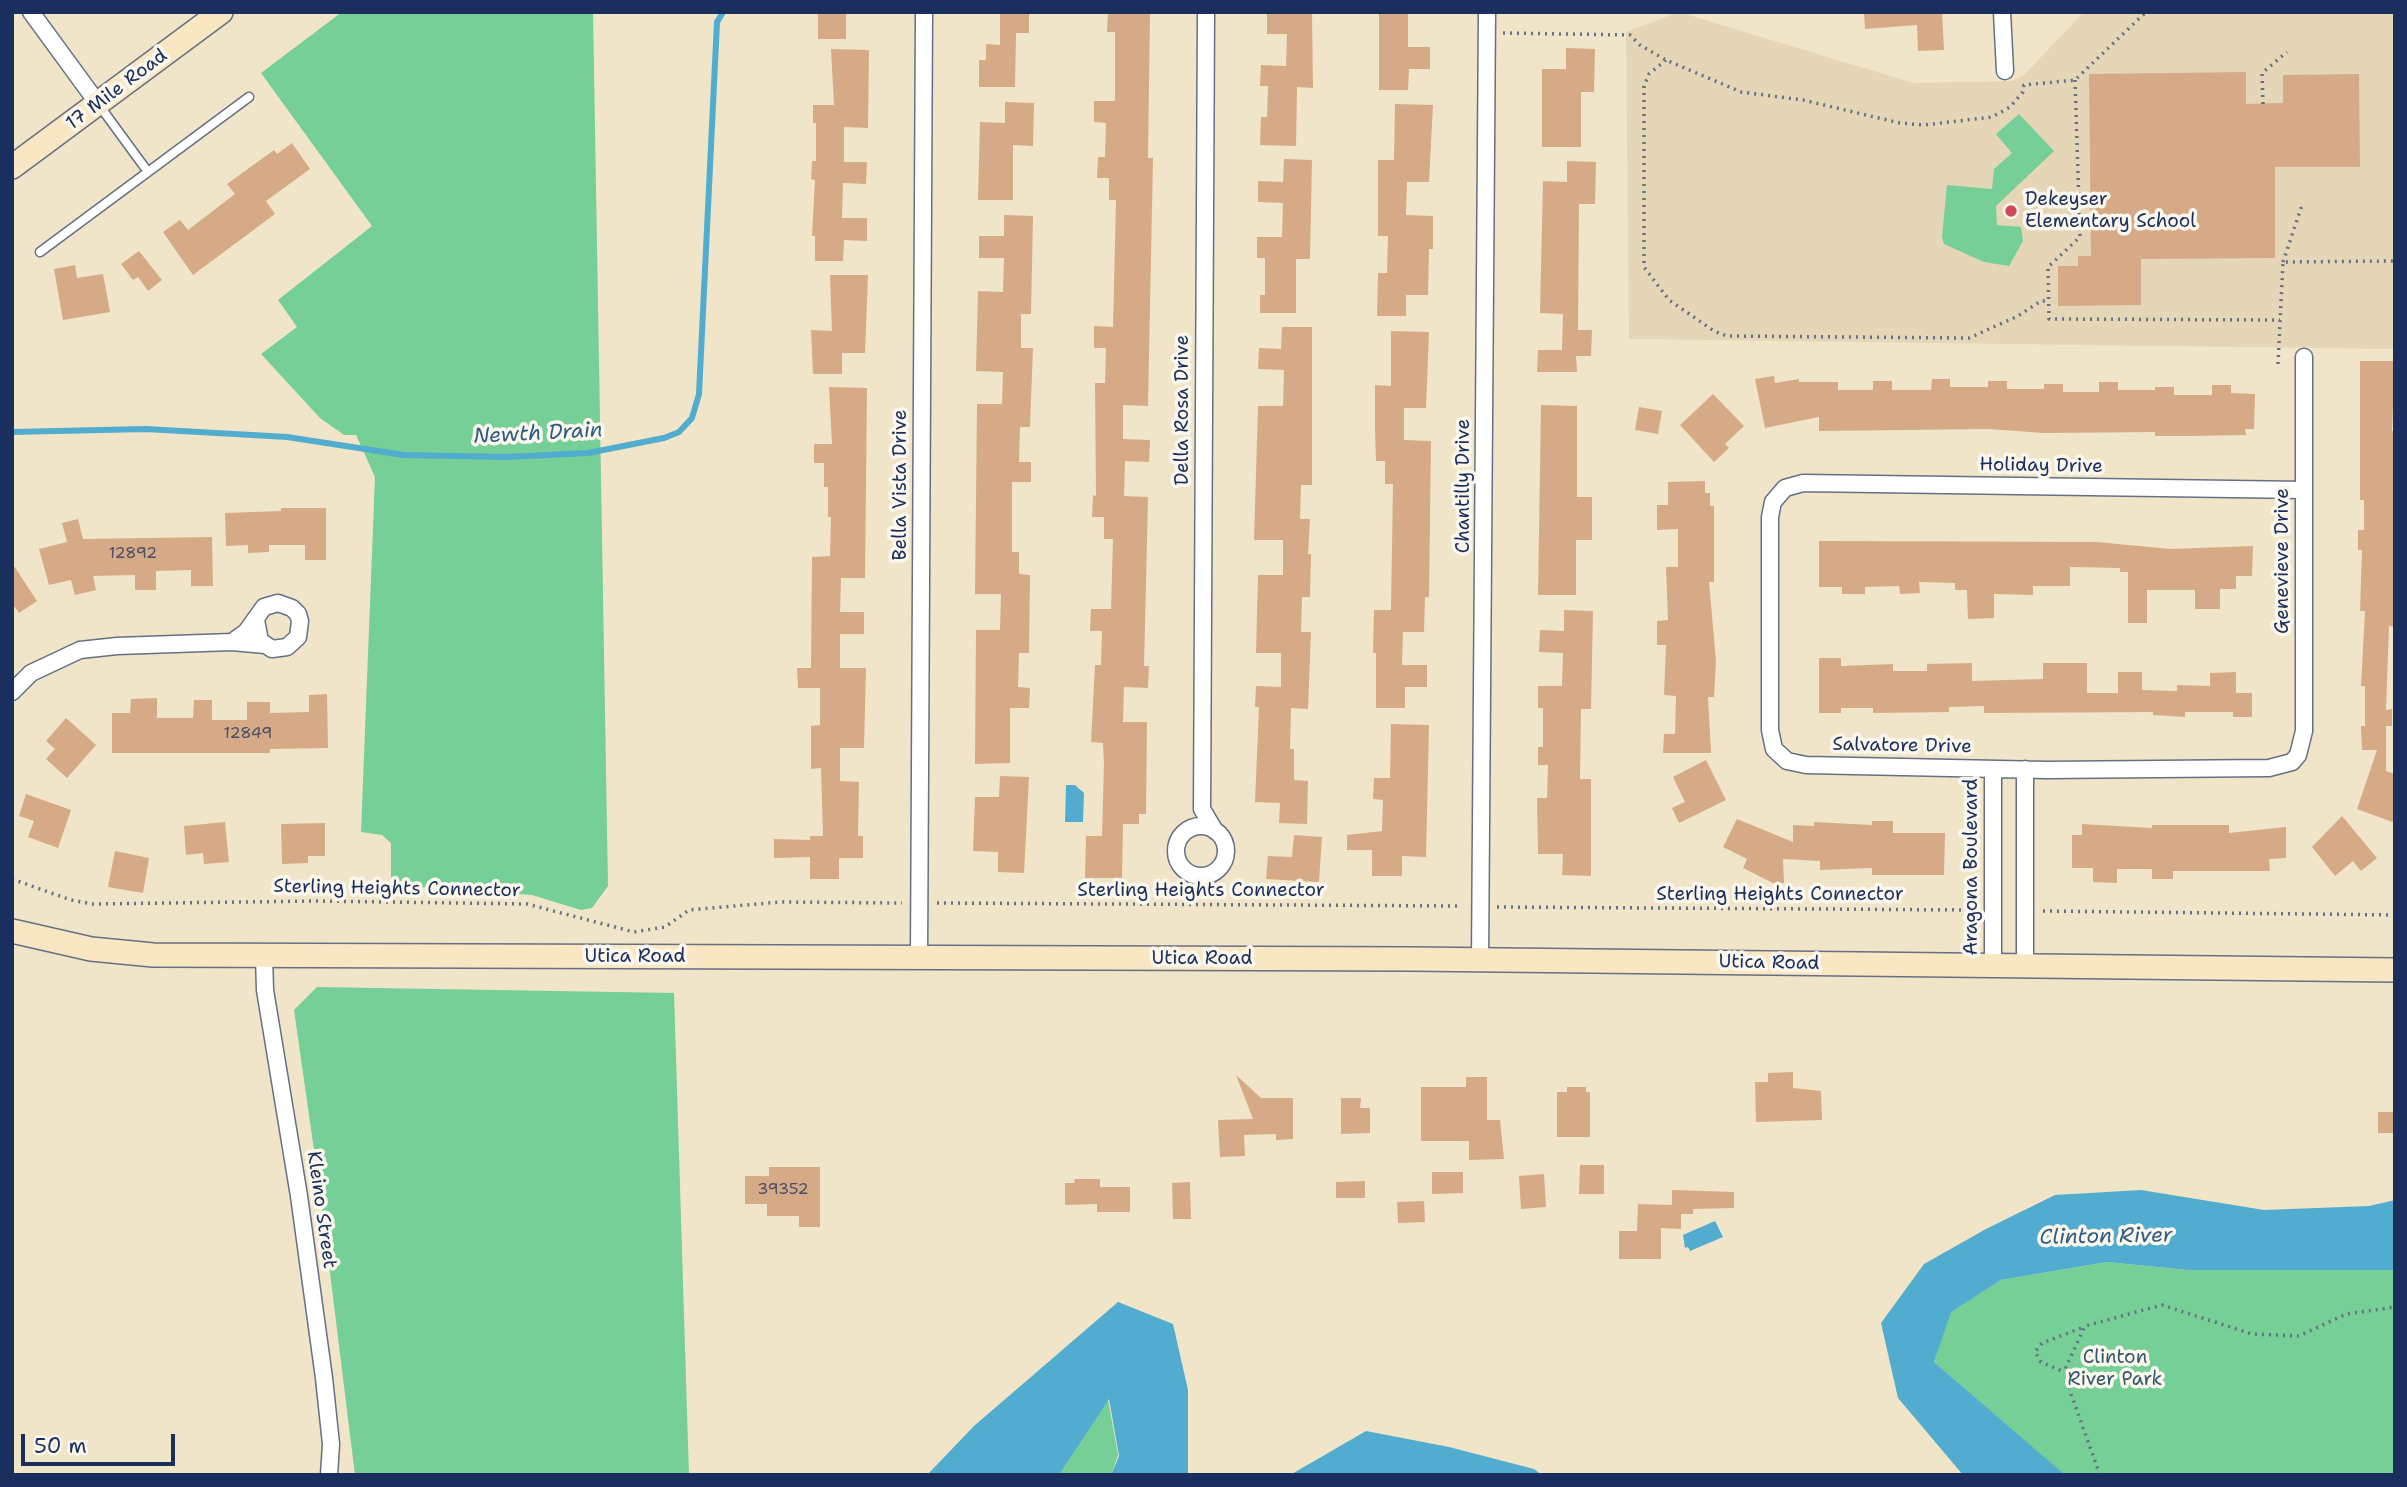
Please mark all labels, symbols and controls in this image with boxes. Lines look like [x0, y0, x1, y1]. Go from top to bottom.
street label: 17 Mile Road [62, 45, 172, 135]
place label: Dekeyser Elementary School [2025, 189, 2196, 233]
marker: Dekeyser Elementary School [2003, 203, 2019, 219]
street label: Della Rosa Drive [1172, 335, 1194, 485]
street label: Bella Vista Drive [890, 410, 912, 560]
water label: Newth Drain [473, 418, 603, 450]
street label: Chantilly Drive [1453, 419, 1475, 553]
street label: Holiday Drive [1979, 454, 2103, 478]
street label: Genevieve Drive [2272, 488, 2294, 634]
house number: 12892 [109, 544, 157, 564]
house number: 12849 [224, 724, 272, 744]
street label: Salvatore Drive [1832, 733, 1972, 759]
street label: Aragona Boulevard [1961, 778, 1983, 956]
street label: Sterling Heights Connector [273, 875, 521, 903]
street label: Sterling Heights Connector [1077, 880, 1325, 902]
street label: Sterling Heights Connector [1656, 884, 1904, 906]
street label: Utica Road [585, 946, 685, 968]
street label: Utica Road [1152, 948, 1252, 970]
street label: Utica Road [1718, 951, 1820, 975]
street label: Kleino Street [301, 1150, 341, 1270]
house number: 39352 [757, 1180, 809, 1200]
water label: Clinton River [2039, 1223, 2173, 1251]
park label: Clinton River Park [2068, 1347, 2162, 1391]
scale bar [24, 1420, 178, 1464]
text: 50 m [34, 1432, 87, 1460]

